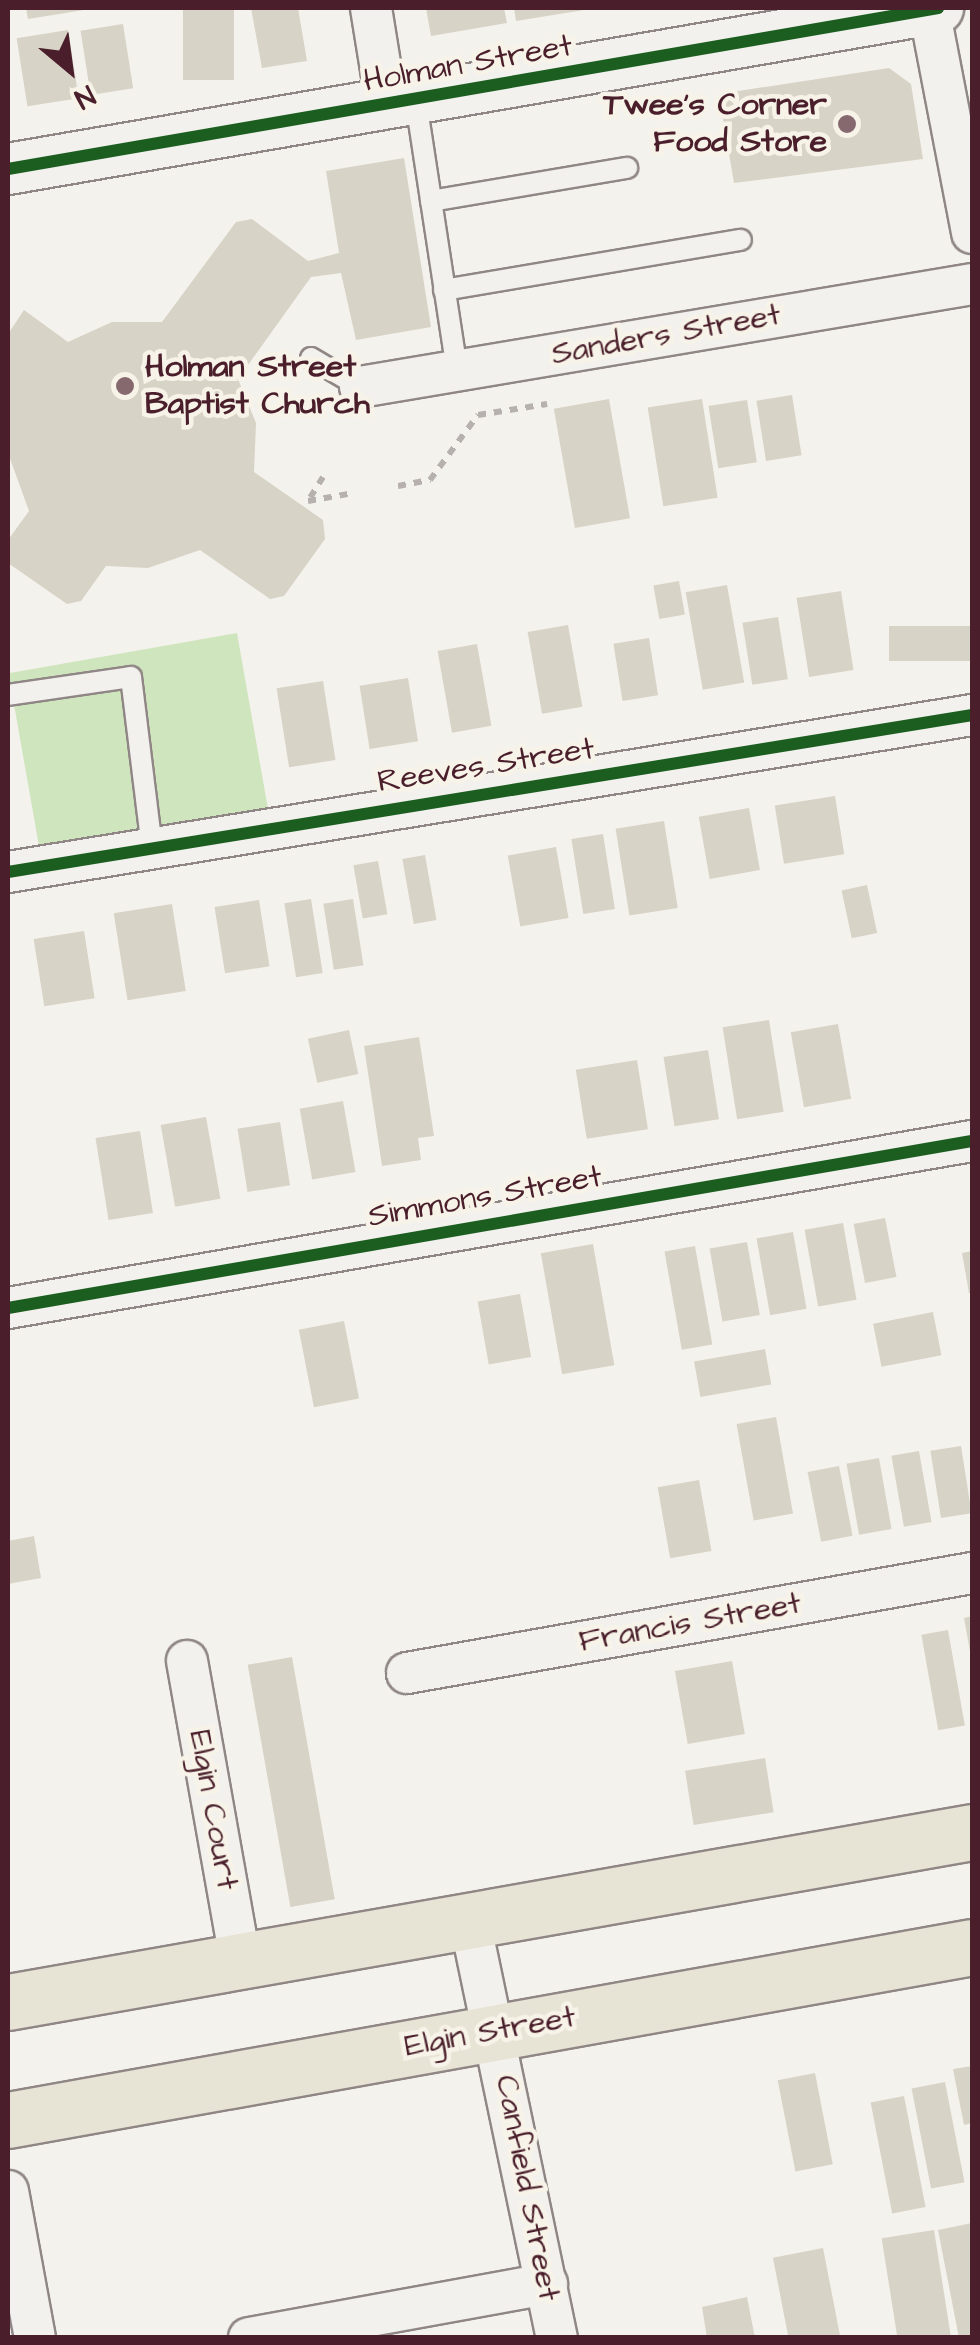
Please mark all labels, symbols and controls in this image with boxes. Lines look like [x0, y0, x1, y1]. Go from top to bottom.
north arrow [20, 20, 120, 120]
street label: Holman Street [361, 27, 575, 101]
text: N [68, 75, 102, 118]
place label: Twee's Corner Food Store [603, 87, 827, 162]
marker: Twee's Corner Food Store [836, 113, 858, 135]
street label: Sanders Street [549, 296, 783, 374]
place label: Holman Street Baptist Church [145, 349, 370, 424]
marker: Holman Street Baptist Church [114, 375, 136, 397]
street label: Reeves Street [375, 730, 597, 802]
street label: Simmons Street [365, 1158, 605, 1236]
street label: Francis Street [576, 1585, 804, 1661]
street label: Elgin Court [180, 1727, 246, 1893]
street label: Elgin Street [402, 1998, 578, 2066]
street label: Canfield Street [486, 2072, 568, 2304]

